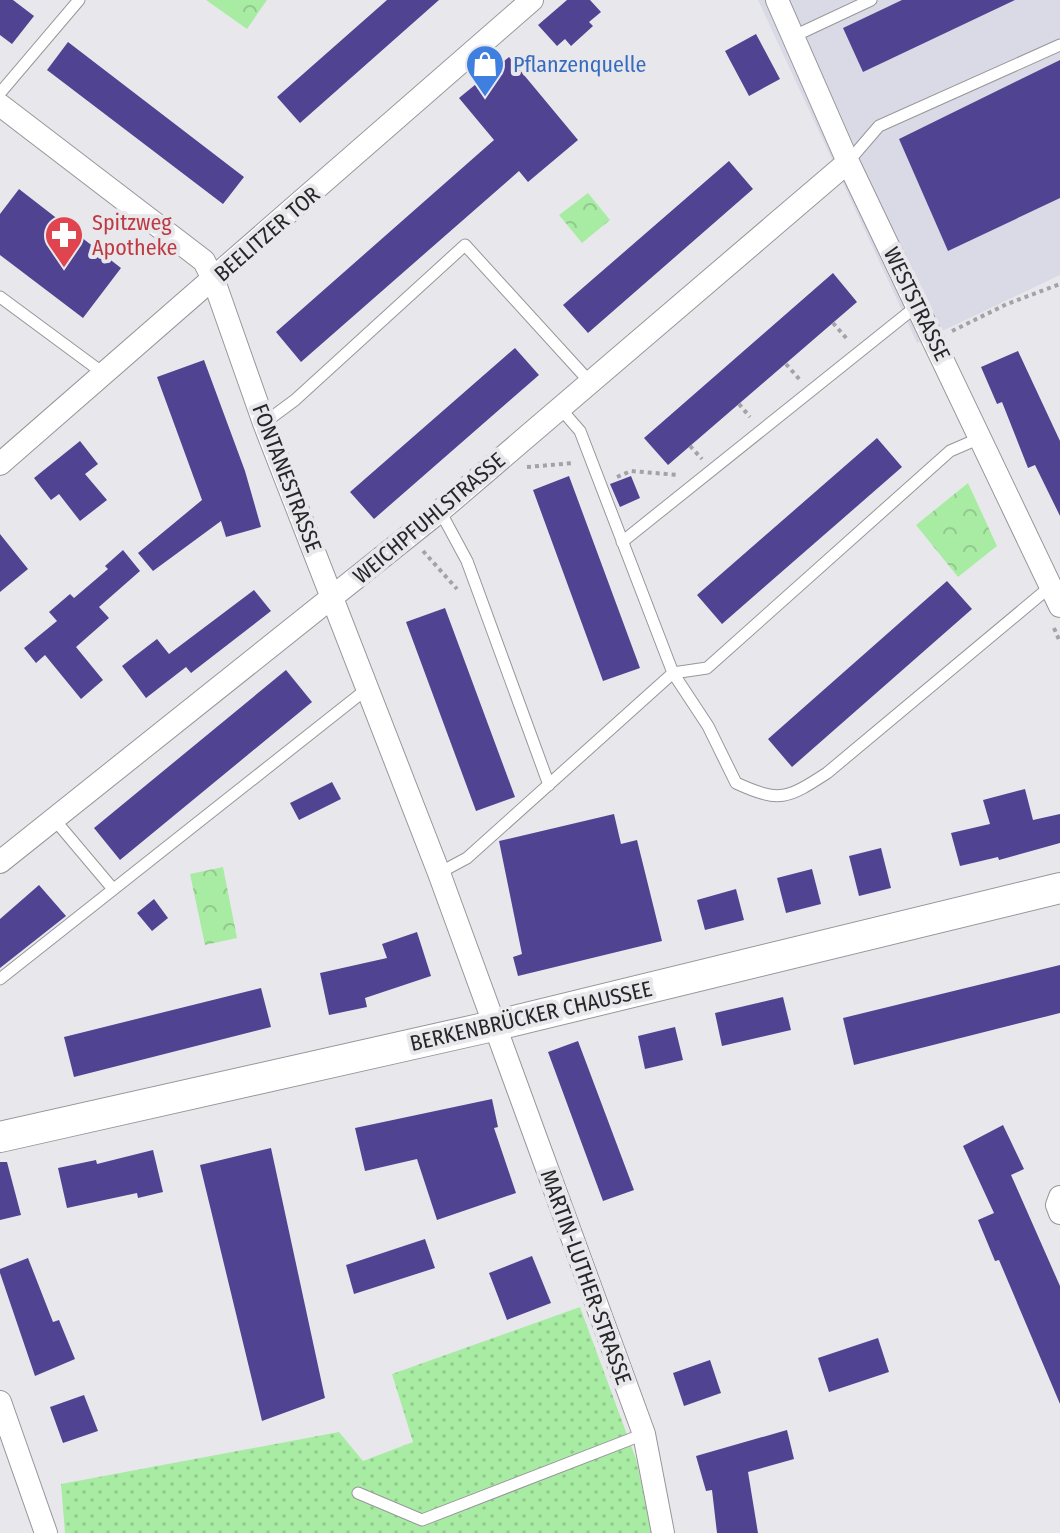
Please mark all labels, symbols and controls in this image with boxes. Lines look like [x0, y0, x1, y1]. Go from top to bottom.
shop icon: Pflanzenquelle [464, 43, 506, 98]
place label: Pflanzenquelle [513, 51, 646, 78]
street label: BEELITZER TOR [209, 181, 325, 287]
place label: Spitzweg Apotheke [92, 209, 177, 261]
pharmacy icon: Spitzweg Apotheke [43, 214, 85, 269]
street label: WESTSTRASSE [878, 243, 956, 365]
street label: FONTANESTRASSE [246, 400, 328, 556]
street label: WEICHPFUHLSTRASSE [348, 447, 510, 589]
street label: BERKENBRÜCKER CHAUSSEE [407, 975, 655, 1057]
street label: MARTIN-LUTHER-STRASSE [534, 1166, 638, 1388]

